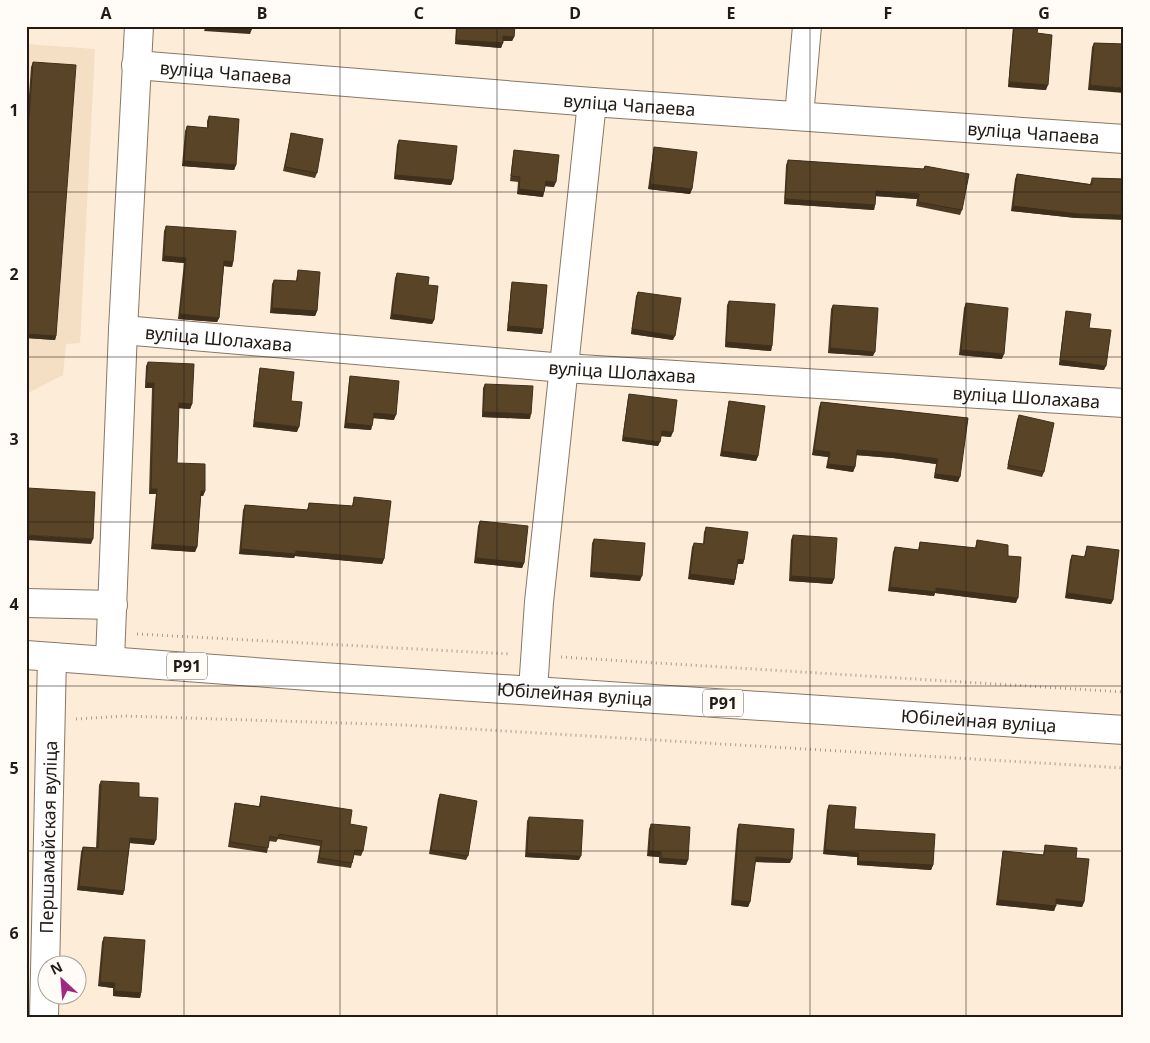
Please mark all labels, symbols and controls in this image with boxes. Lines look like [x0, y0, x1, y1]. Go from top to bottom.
text: A [100, 2, 112, 24]
text: B [257, 2, 267, 24]
text: C [414, 2, 424, 24]
text: D [569, 2, 581, 24]
text: E [727, 2, 736, 24]
text: F [884, 2, 892, 24]
text: G [1038, 2, 1050, 24]
street label: вуліца Чапаева [159, 55, 293, 90]
street label: вуліца Чапаева [562, 88, 696, 121]
text: 1 [9, 99, 19, 121]
street label: вуліца Чапаева [967, 116, 1100, 149]
text: 2 [9, 263, 19, 285]
street label: вуліца Шолахава [144, 320, 293, 357]
street label: вуліца Шолахава [547, 355, 697, 388]
street label: вуліца Шолахава [952, 380, 1101, 413]
text: 3 [9, 428, 19, 450]
text: 4 [9, 593, 19, 615]
road number: Р91 [167, 652, 207, 679]
street label: Юбілейная вуліца [496, 677, 653, 711]
road number: Р91 [703, 690, 743, 716]
street label: Юбілейная вуліца [900, 703, 1057, 738]
street label: Першамайская вуліца [34, 740, 62, 934]
text: 5 [9, 757, 19, 779]
text: 6 [9, 922, 19, 944]
north arrow [38, 956, 88, 1006]
text: N [47, 957, 65, 979]

